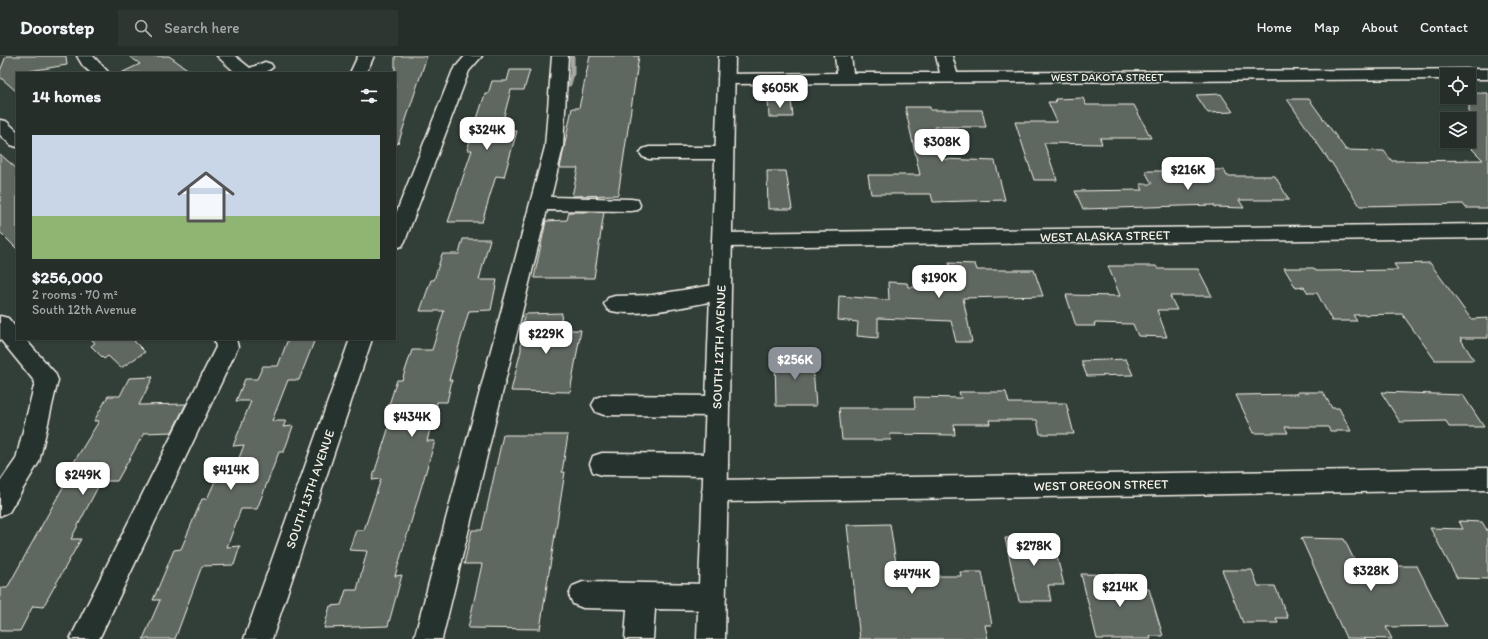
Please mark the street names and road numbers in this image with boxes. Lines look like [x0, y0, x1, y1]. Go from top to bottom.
street label: WEST DAKOTA STREET [1051, 71, 1164, 84]
street label: WEST ALASKA STREET [1040, 227, 1171, 245]
street label: SOUTH 12TH AVENUE [709, 285, 729, 409]
street label: SOUTH 13TH AVENUE [283, 428, 337, 550]
street label: WEST OREGON STREET [1034, 476, 1169, 494]

